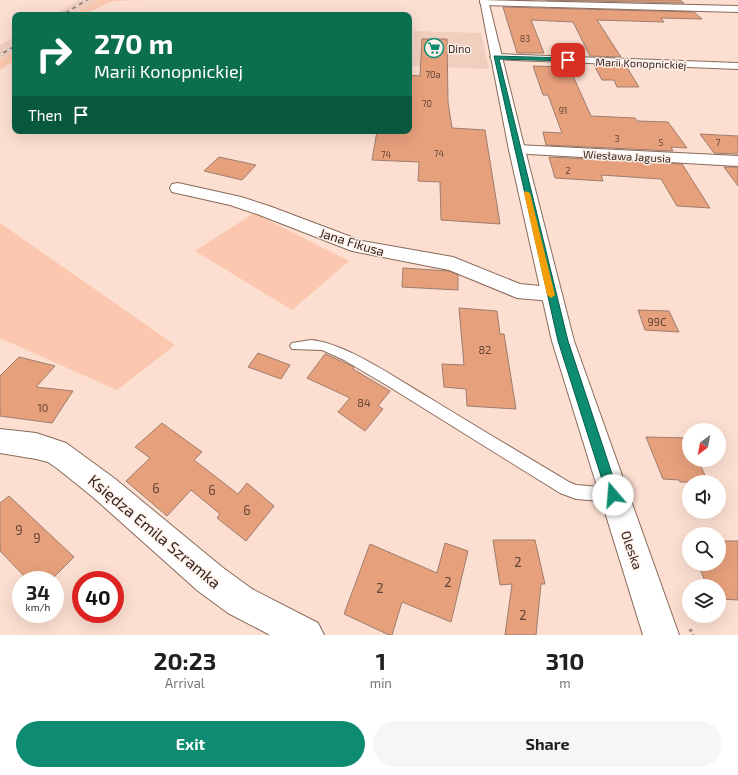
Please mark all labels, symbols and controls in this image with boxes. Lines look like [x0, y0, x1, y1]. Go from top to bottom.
text: 270 m [94, 26, 173, 60]
icon: right [28, 28, 80, 80]
house number: 83 [520, 33, 530, 44]
supermarket icon: Dino [423, 37, 445, 59]
place label: Dino [448, 42, 471, 55]
pin [551, 43, 585, 77]
icon: arrive [557, 49, 579, 71]
street label: Marii Konopnickiej [595, 55, 687, 72]
text: Marii Konopnickiej [94, 60, 243, 82]
house number: 70a [426, 69, 441, 80]
house number: 70 [422, 98, 432, 109]
icon: arrive [70, 104, 92, 126]
house number: 91 [559, 105, 567, 116]
text: Then [28, 106, 62, 124]
house number: 3 [614, 133, 620, 144]
house number: 5 [659, 137, 664, 148]
house number: 7 [716, 137, 721, 148]
street label: Wiesława Jagusia [583, 147, 671, 165]
house number: 74 [434, 148, 445, 159]
house number: 74 [381, 149, 392, 160]
house number: 2 [565, 165, 571, 176]
street label: Jana Fikusa [318, 225, 386, 259]
house number: 99C [648, 315, 666, 328]
house number: 82 [479, 343, 491, 356]
house number: 84 [357, 396, 371, 409]
house number: 10 [37, 401, 49, 414]
north arrow [682, 423, 726, 467]
map controls [682, 423, 726, 623]
street label: Księdza Emila Szramka [85, 470, 225, 592]
position arrow [592, 474, 634, 516]
button: sound [682, 475, 726, 519]
house number: 6 [152, 480, 160, 496]
house number: 6 [208, 482, 216, 498]
house number: 6 [243, 502, 251, 518]
house number: 9 [15, 522, 23, 538]
button: search [682, 527, 726, 571]
street label: Oleska [618, 529, 646, 571]
house number: 9 [33, 530, 41, 546]
house number: 2 [514, 554, 522, 570]
speed limit sign: 40 [72, 571, 124, 623]
house number: 2 [444, 574, 452, 590]
button: layers [682, 579, 726, 623]
text: 34 [26, 580, 50, 604]
house number: 2 [376, 580, 384, 596]
text: km/h [26, 601, 50, 613]
house number: 2 [519, 607, 527, 623]
text: 20:23 [153, 646, 216, 675]
text: 1 [376, 646, 386, 675]
text: 310 [545, 646, 585, 675]
text: Arrival [165, 675, 205, 691]
text: min [370, 675, 392, 691]
text: m [559, 675, 571, 691]
button: Exit [16, 721, 365, 767]
button: Share [373, 721, 722, 767]

